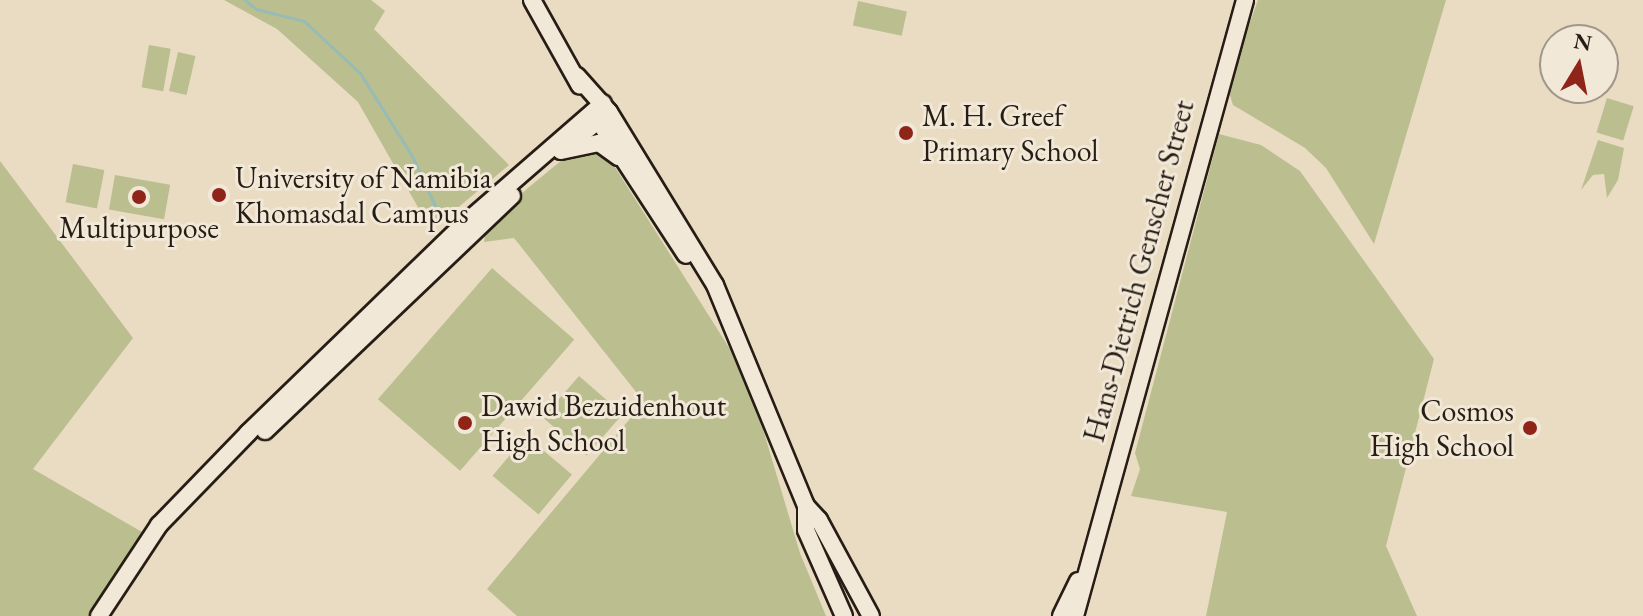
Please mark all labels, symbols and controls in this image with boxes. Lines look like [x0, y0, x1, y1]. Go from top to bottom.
north arrow [1539, 24, 1619, 104]
text: N [1572, 26, 1594, 58]
street label: Hans-Dietrich Genscher Street [1076, 96, 1202, 446]
place label: M. H. Greef Primary School [922, 98, 1098, 168]
marker: M. H. Greef Primary School [897, 124, 915, 142]
place label: University of Namibia Khomasdal Campus [235, 160, 492, 230]
marker: University of Namibia Khomasdal Campus [210, 186, 228, 204]
marker: Multipurpose [130, 188, 148, 206]
place label: Multipurpose [59, 210, 219, 246]
place label: Dawid Bezuidenhout High School [481, 388, 726, 458]
place label: Cosmos High School [1370, 393, 1514, 464]
marker: Dawid Bezuidenhout High School [456, 414, 474, 432]
marker: Cosmos High School [1521, 419, 1539, 437]

